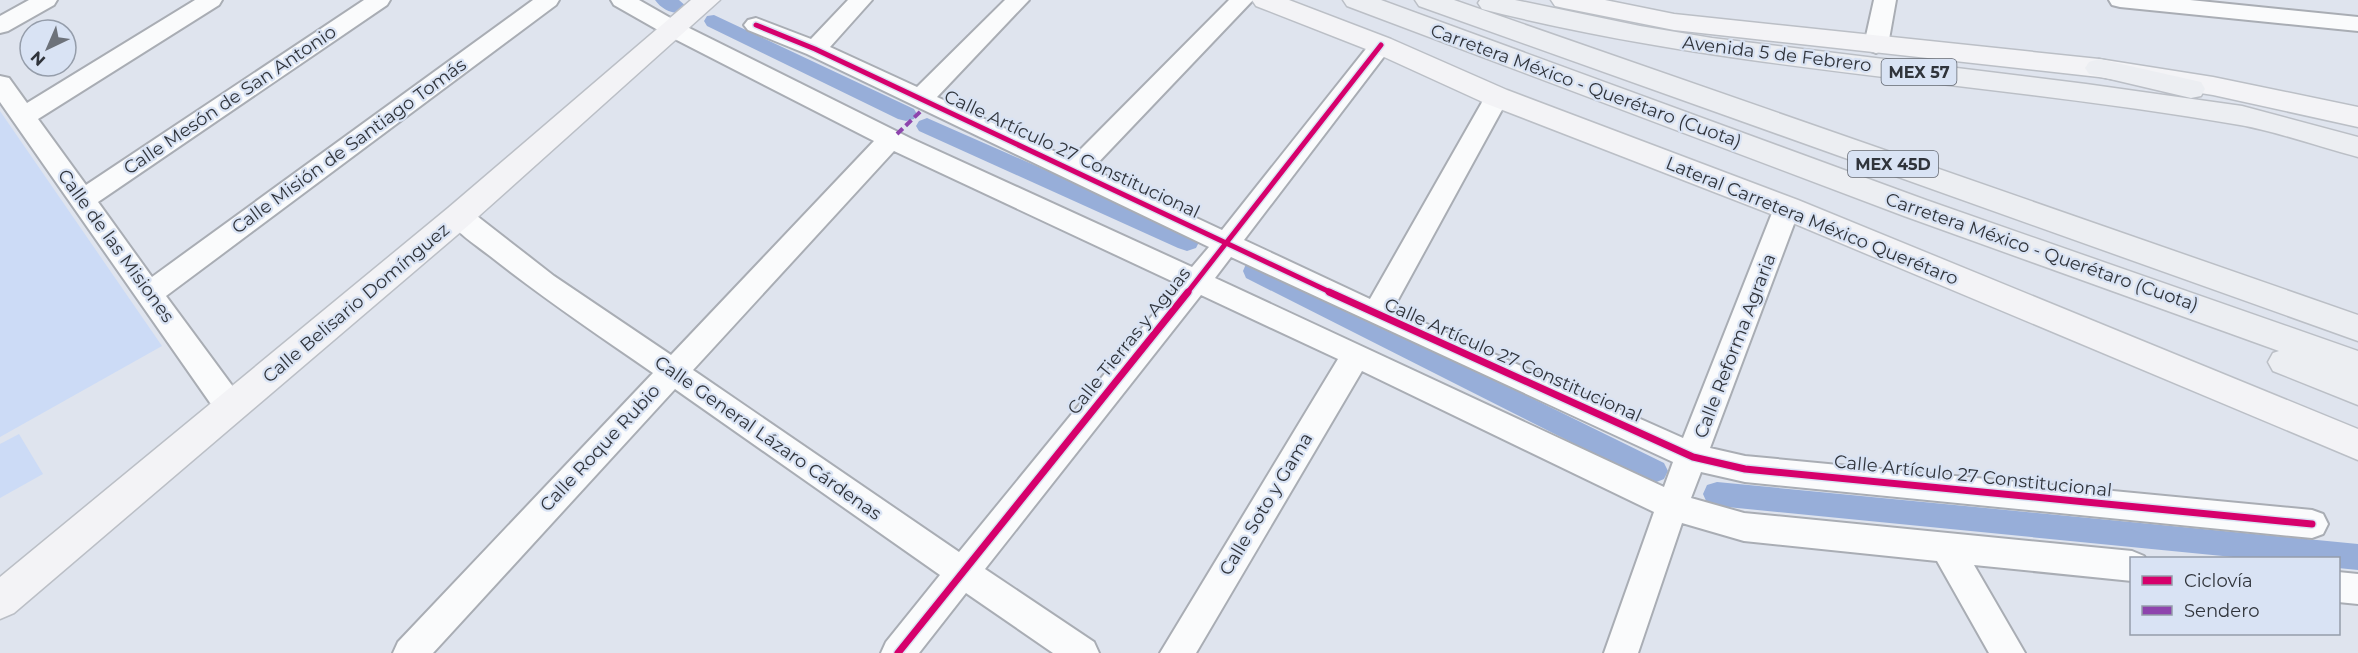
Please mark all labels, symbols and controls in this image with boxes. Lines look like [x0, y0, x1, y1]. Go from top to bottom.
north arrow [18, 18, 78, 78]
street label: Carretera México - Querétaro (Cuota) [1427, 19, 1745, 153]
street label: Calle Mesón de San Antonio [120, 21, 340, 179]
street label: Avenida 5 de Febrero [1681, 31, 1873, 77]
text: N [27, 47, 49, 70]
street label: Calle Misión de Santiago Tomás [228, 53, 471, 238]
road number: MEX 57 [1882, 59, 1956, 85]
street label: Calle Artículo 27 Constitucional [941, 85, 1203, 223]
road number: MEX 45D [1848, 151, 1938, 177]
street label: Lateral Carretera México Querétaro [1663, 152, 1961, 290]
street label: Calle de las Misiones [53, 165, 179, 327]
street label: Carretera México - Querétaro (Cuota) [1883, 188, 2201, 316]
street label: Calle Belisario Domínguez [258, 219, 454, 387]
street label: Calle Reforma Agraria [1690, 251, 1780, 441]
street label: Calle Tierras y Aguas [1063, 263, 1195, 419]
street label: Calle Artículo 27 Constitucional [1381, 293, 1645, 427]
street label: Calle General Lázaro Cárdenas [650, 351, 886, 525]
street label: Calle Roque Rubio [535, 380, 665, 516]
street label: Calle Soto y Gama [1215, 429, 1317, 579]
street label: Calle Artículo 27 Constitucional [1833, 450, 2113, 502]
legend [2130, 557, 2340, 635]
text: Ciclovía [2184, 570, 2253, 592]
text: Sendero [2184, 600, 2259, 622]

